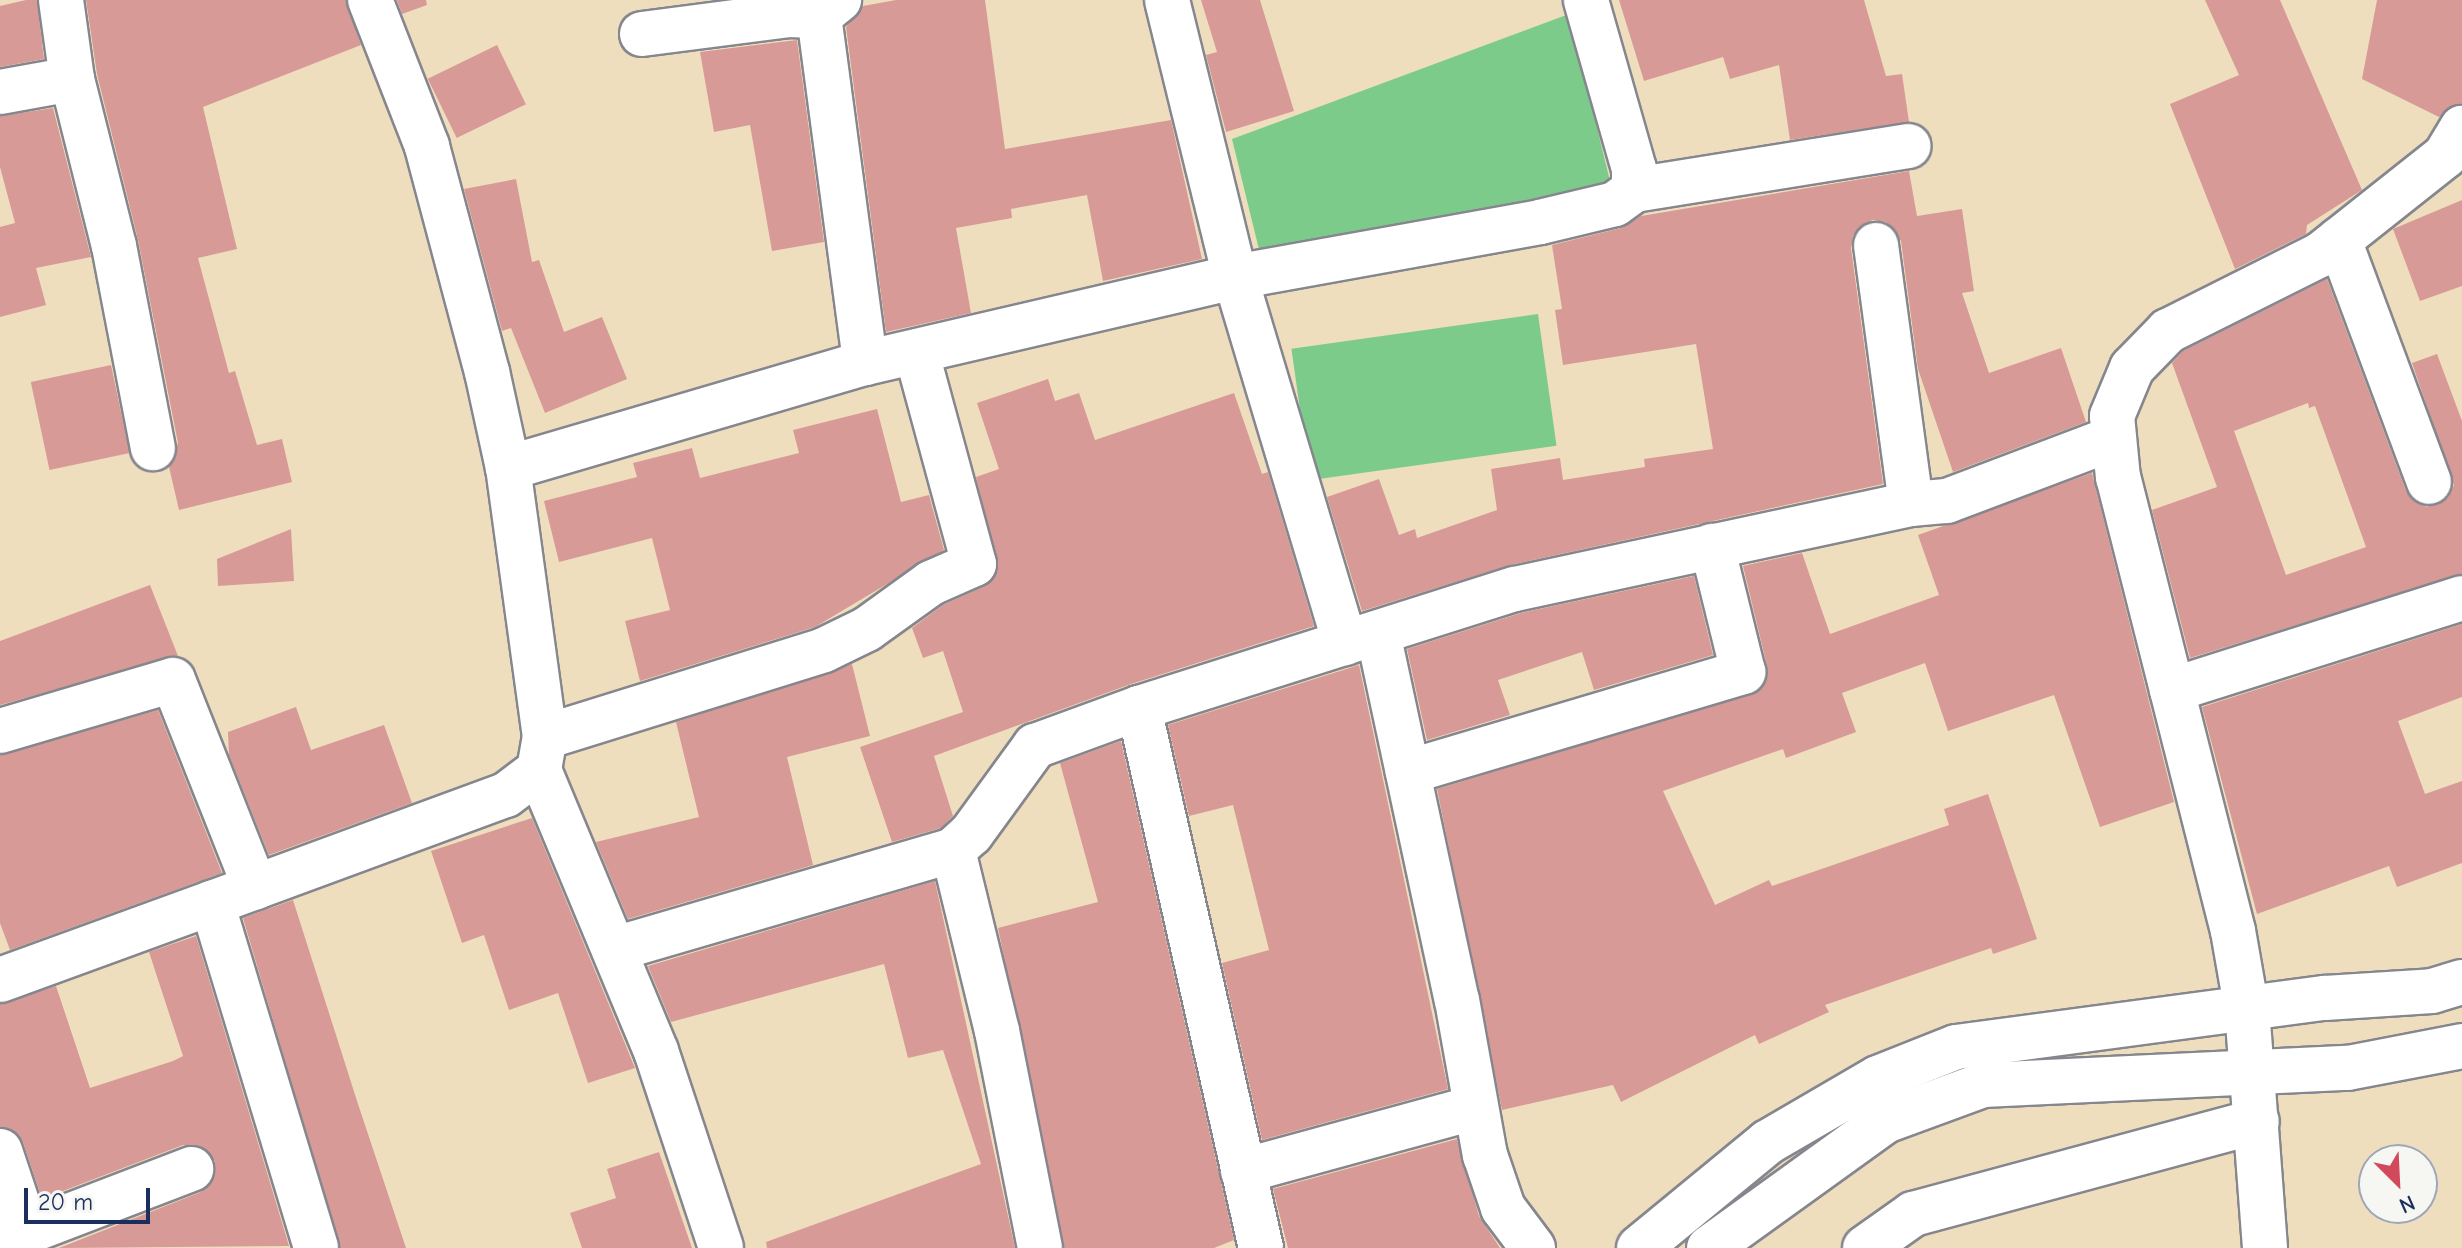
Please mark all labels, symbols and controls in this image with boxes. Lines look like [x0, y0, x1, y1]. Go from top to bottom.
north arrow [2358, 1144, 2438, 1224]
scale bar [28, 1172, 154, 1222]
text: 20 m [38, 1188, 93, 1216]
text: N [2395, 1189, 2419, 1219]

